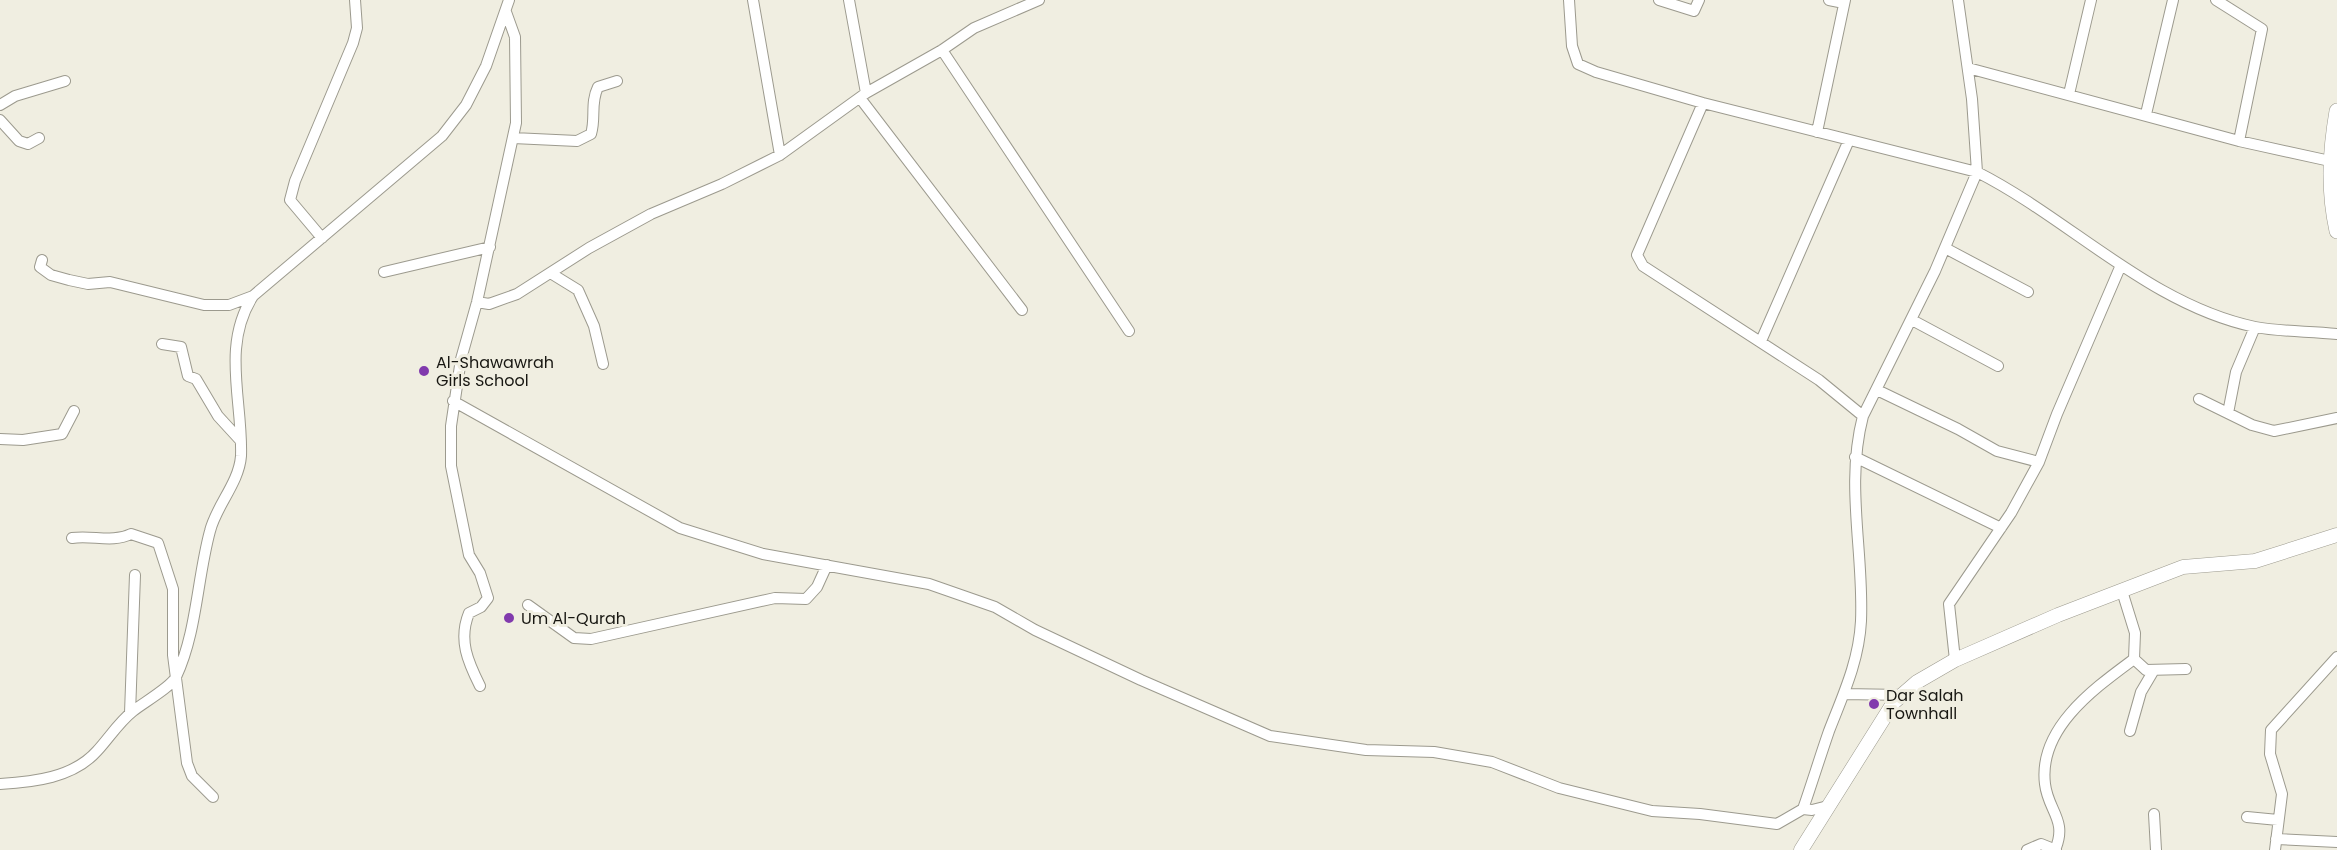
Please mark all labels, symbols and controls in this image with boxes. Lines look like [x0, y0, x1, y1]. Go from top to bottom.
place label: Al-Shawawrah Girls School [436, 351, 554, 392]
marker: Al-Shawawrah Girls School [417, 364, 431, 378]
place label: Um Al-Qurah [521, 607, 626, 630]
marker: Um Al-Qurah [502, 611, 516, 625]
place label: Dar Salah Townhall [1886, 684, 1964, 725]
marker: Dar Salah Townhall [1867, 697, 1881, 711]

